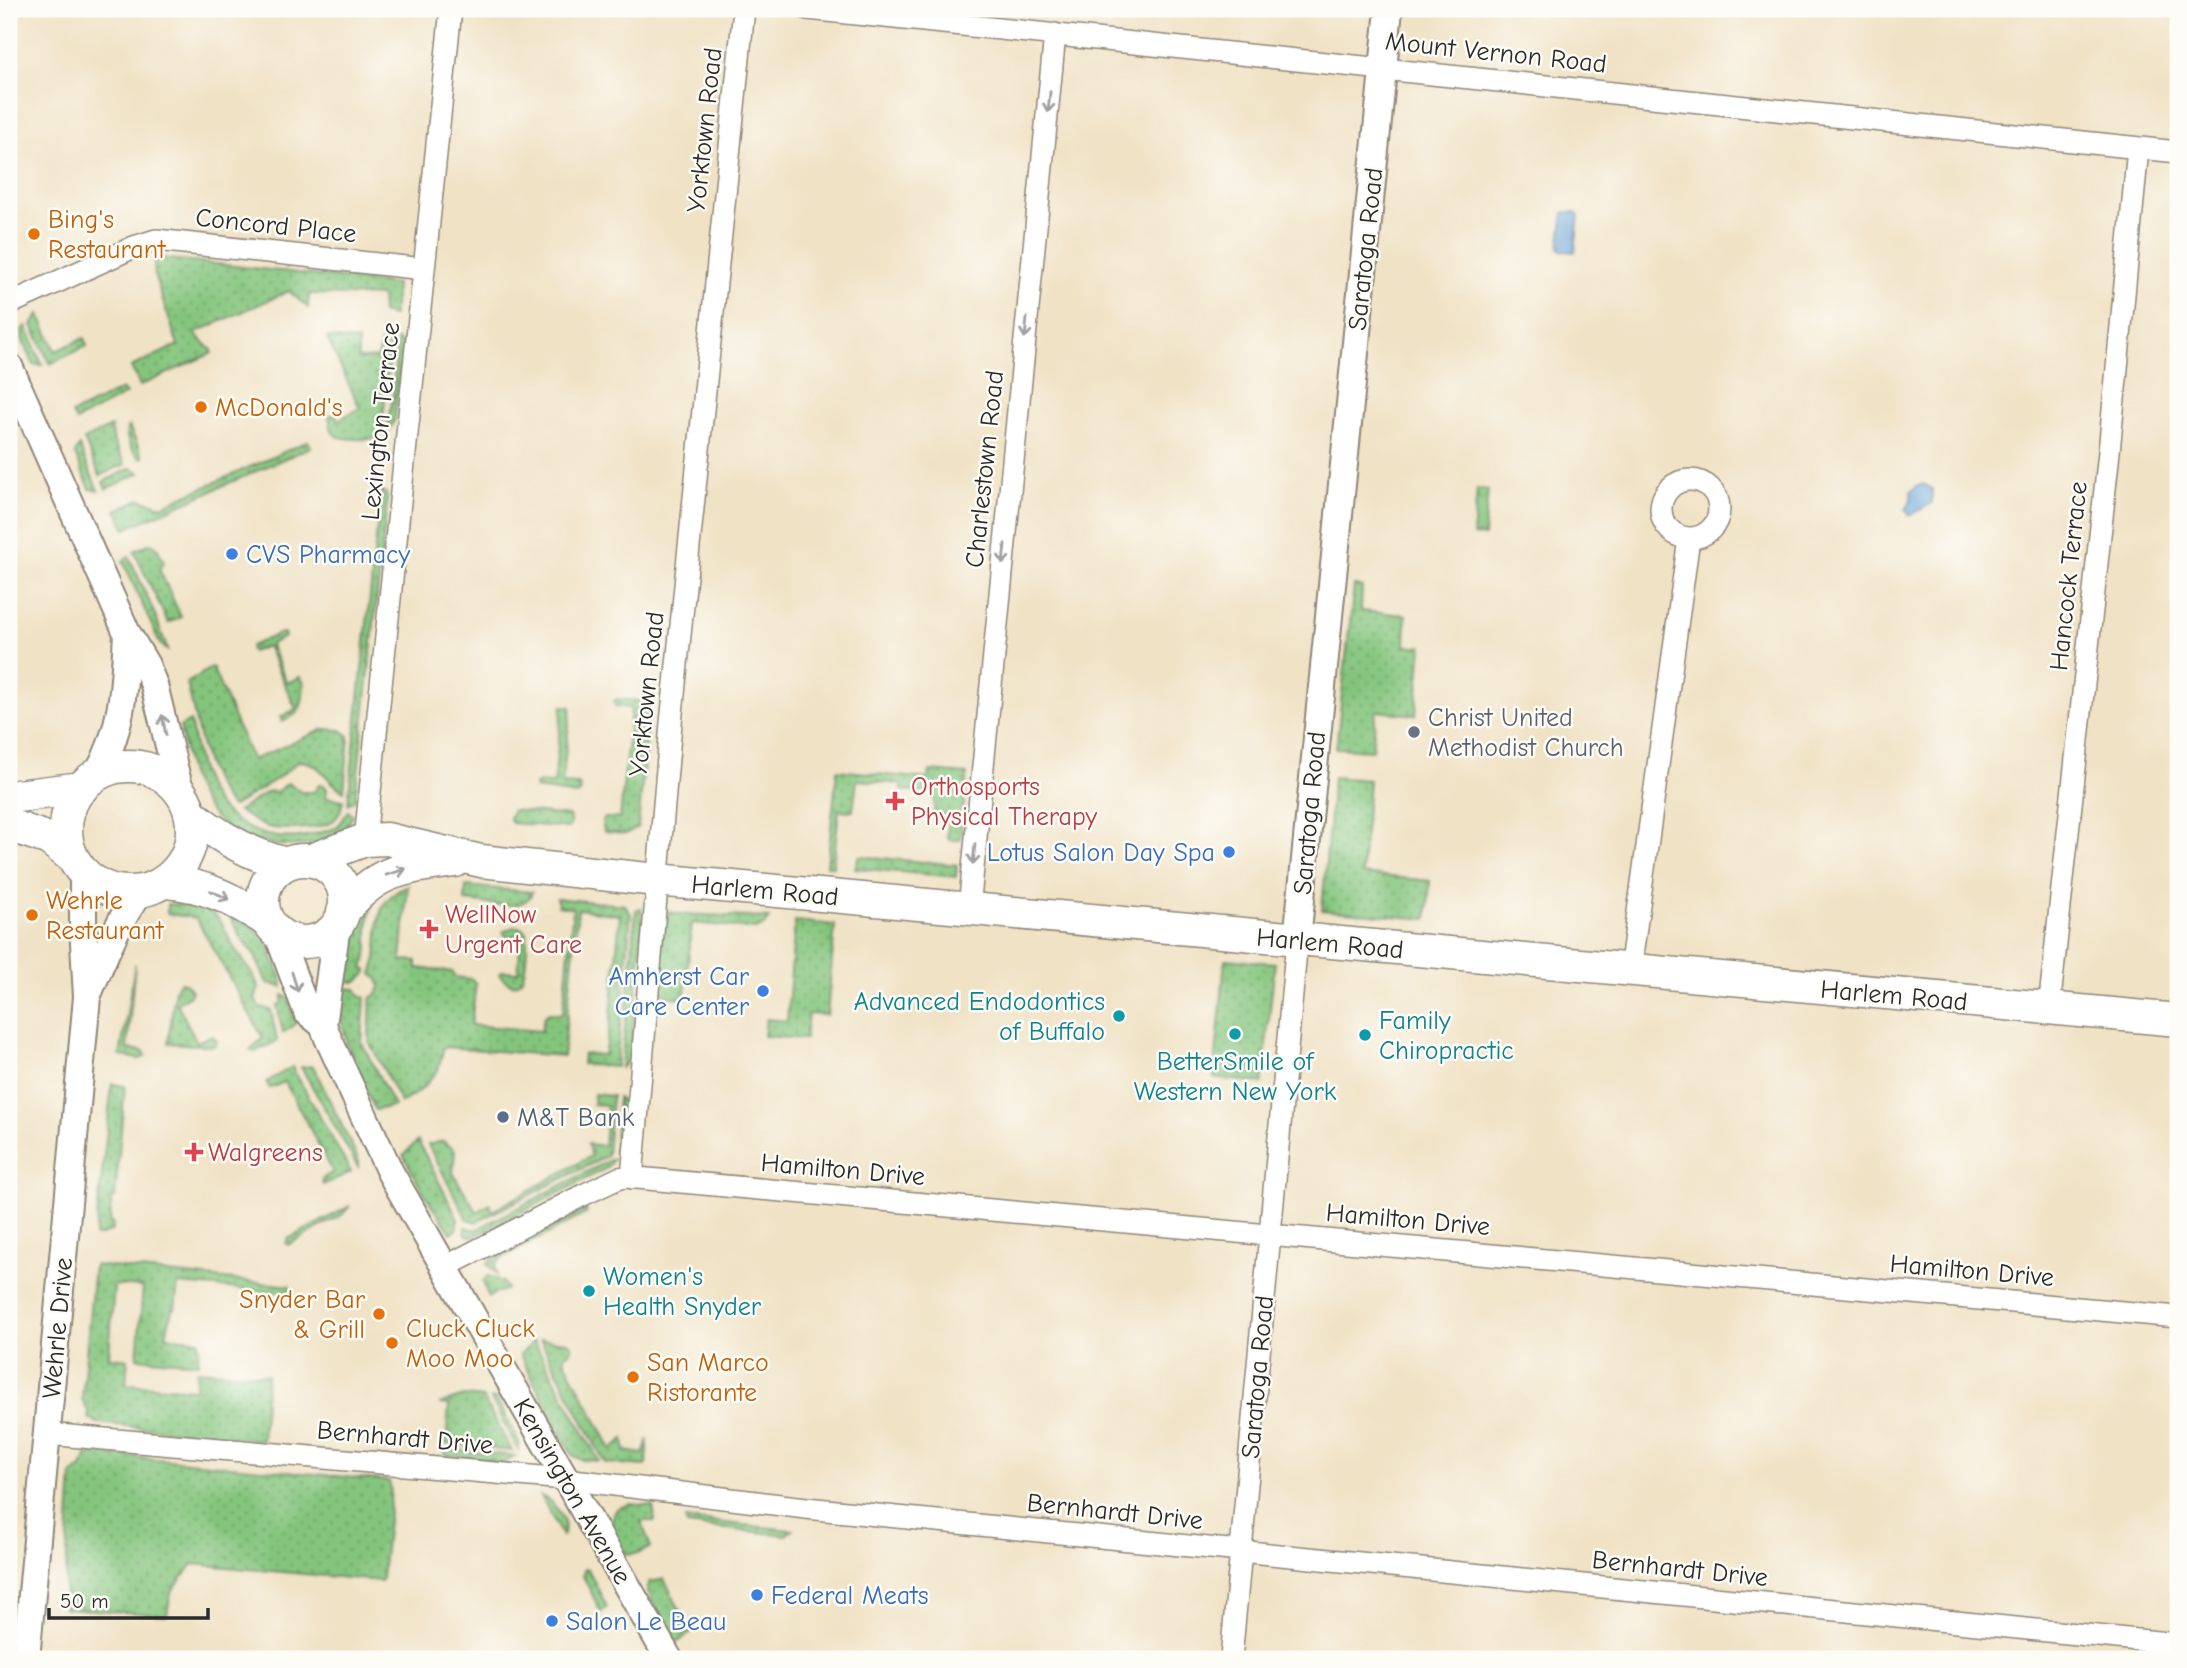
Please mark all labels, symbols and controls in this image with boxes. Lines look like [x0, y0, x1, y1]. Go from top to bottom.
street label: Mount Vernon Road [1384, 26, 1608, 80]
street label: Yorktown Road [681, 46, 729, 214]
one-way arrow [1042, 90, 1055, 112]
street label: Saratoga Road [1343, 166, 1389, 332]
street label: Concord Place [194, 203, 358, 249]
place label: Bing's Restaurant [48, 205, 167, 265]
marker: Bing's Restaurant [26, 226, 42, 242]
one-way arrow [1020, 316, 1033, 339]
street label: Lexington Terrace [356, 321, 406, 522]
street label: Charlestown Road [960, 369, 1010, 569]
place label: McDonald's [215, 393, 343, 423]
marker: McDonald's [193, 399, 209, 415]
street label: Hancock Terrace [2044, 480, 2094, 672]
place label: CVS Pharmacy [246, 540, 411, 570]
one-way arrow [997, 542, 1010, 565]
marker: CVS Pharmacy [224, 546, 240, 562]
street label: Yorktown Road [623, 610, 671, 778]
place label: Christ United Methodist Church [1428, 703, 1624, 763]
one-way arrow [156, 714, 170, 737]
marker: Christ United Methodist Church [1406, 724, 1422, 740]
street label: Saratoga Road [1288, 730, 1332, 896]
place label: Orthosports Physical Therapy [911, 772, 1098, 832]
marker: Orthosports Physical Therapy [885, 791, 905, 811]
place label: Lotus Salon Day Spa [987, 838, 1215, 868]
one-way arrow [968, 842, 981, 865]
marker: Lotus Salon Day Spa [1221, 844, 1237, 860]
one-way arrow [385, 864, 407, 877]
street label: Harlem Road [690, 870, 840, 912]
place label: Wehrle Restaurant [46, 886, 165, 946]
one-way arrow [208, 889, 230, 902]
place label: WellNow Urgent Care [445, 900, 582, 960]
marker: Wehrle Restaurant [24, 907, 40, 923]
marker: WellNow Urgent Care [419, 919, 439, 939]
street label: Harlem Road [1255, 923, 1405, 965]
place label: Amherst Car Care Center [608, 962, 750, 1022]
one-way arrow [290, 970, 303, 992]
street label: Harlem Road [1819, 975, 1969, 1017]
marker: Amherst Car Care Center [755, 983, 771, 999]
place label: Advanced Endodontics of Buffalo [854, 987, 1105, 1047]
place label: Family Chiropractic [1379, 1006, 1514, 1066]
marker: Advanced Endodontics of Buffalo [1111, 1008, 1127, 1024]
marker: BetterSmile of Western New York [1227, 1026, 1243, 1042]
marker: Family Chiropractic [1357, 1027, 1373, 1043]
place label: BetterSmile of Western New York [1134, 1047, 1337, 1107]
place label: M&T Bank [517, 1103, 635, 1133]
marker: M&T Bank [495, 1109, 511, 1125]
place label: Walgreens [208, 1138, 323, 1168]
marker: Walgreens [186, 1144, 202, 1160]
street label: Hamilton Drive [760, 1148, 926, 1192]
street label: Hamilton Drive [1325, 1198, 1491, 1242]
street label: Hamilton Drive [1889, 1249, 2055, 1293]
street label: Wehrle Drive [37, 1256, 79, 1400]
place label: Women's Health Snyder [603, 1262, 762, 1322]
marker: Women's Health Snyder [581, 1283, 597, 1299]
place label: Snyder Bar & Grill [239, 1285, 366, 1345]
street label: Saratoga Road [1236, 1294, 1280, 1460]
marker: Snyder Bar & Grill [371, 1306, 387, 1322]
place label: Cluck Cluck Moo Moo [406, 1314, 535, 1374]
marker: Cluck Cluck Moo Moo [384, 1335, 400, 1351]
place label: San Marco Ristorante [647, 1348, 769, 1408]
marker: San Marco Ristorante [625, 1369, 641, 1385]
street label: Kensington Avenue [507, 1393, 638, 1590]
street label: Bernhardt Drive [316, 1415, 494, 1461]
street label: Bernhardt Drive [1026, 1488, 1204, 1536]
street label: Bernhardt Drive [1591, 1545, 1769, 1593]
scale bar [49, 1577, 208, 1621]
place label: Federal Meats [771, 1581, 928, 1611]
marker: Federal Meats [749, 1587, 765, 1603]
text: 50 m [60, 1589, 109, 1613]
place label: Salon Le Beau [566, 1607, 726, 1637]
marker: Salon Le Beau [544, 1613, 560, 1629]

